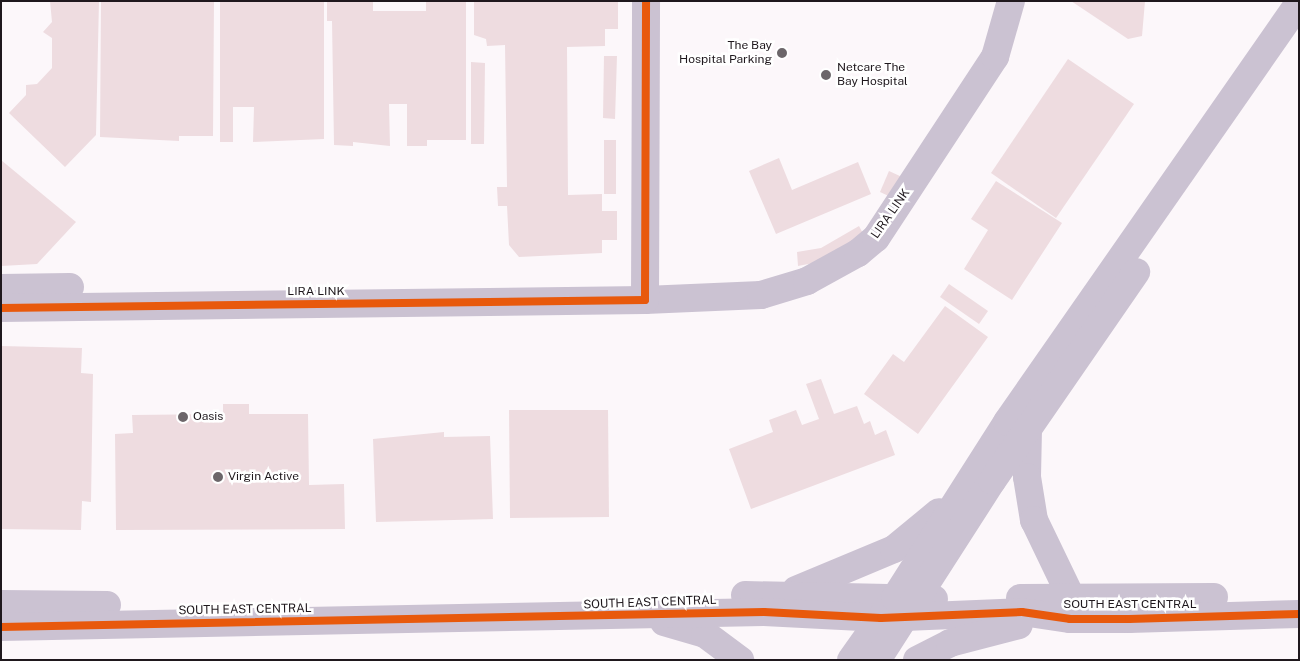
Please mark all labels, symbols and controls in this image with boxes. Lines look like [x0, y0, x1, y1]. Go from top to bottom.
place label: The Bay Hospital Parking [679, 39, 772, 67]
marker: The Bay Hospital Parking [776, 47, 788, 59]
place label: Netcare The Bay Hospital [837, 61, 908, 89]
marker: Netcare The Bay Hospital [819, 68, 833, 82]
street label: LIRA LINK [869, 186, 913, 242]
street label: LIRA LINK [287, 285, 345, 299]
place label: Oasis [193, 410, 223, 424]
marker: Oasis [177, 411, 189, 423]
place label: Virgin Active [228, 470, 299, 484]
marker: Virgin Active [212, 471, 224, 483]
street label: SOUTH EAST CENTRAL [583, 593, 717, 613]
street label: SOUTH EAST CENTRAL [1063, 598, 1197, 612]
street label: SOUTH EAST CENTRAL [178, 602, 312, 618]

